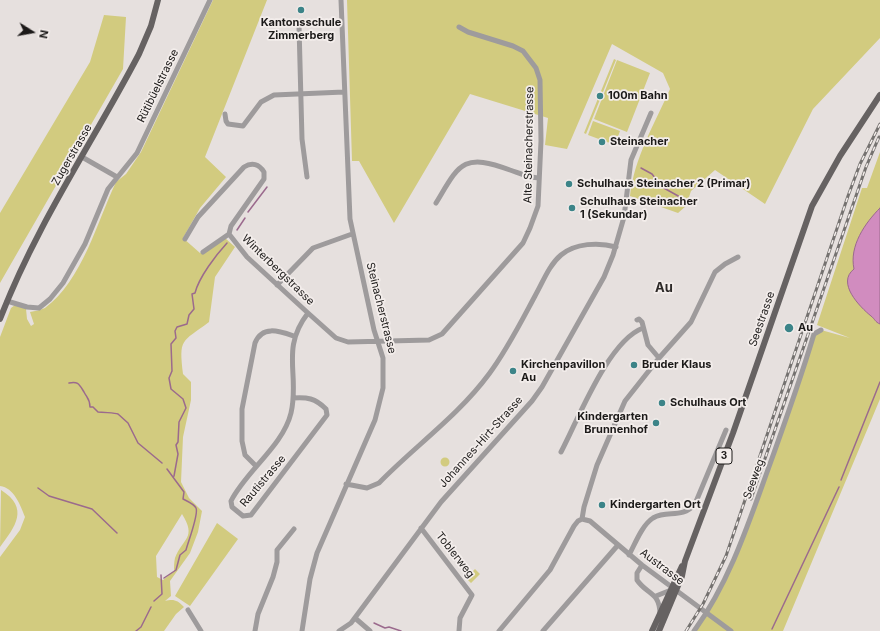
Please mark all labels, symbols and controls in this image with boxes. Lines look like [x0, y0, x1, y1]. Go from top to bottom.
marker: Kantonsschule Zimmerberg [296, 5, 306, 15]
north arrow [12, 12, 52, 52]
place label: Kantonsschule Zimmerberg [261, 16, 341, 42]
text: N [36, 29, 51, 40]
street label: Rütibüelstrasse [135, 47, 181, 125]
street label: Alte Steinacherstrasse [521, 86, 537, 204]
place label: 100m Bahn [608, 89, 668, 103]
marker: 100m Bahn [595, 91, 605, 101]
street label: Zugerstrasse [49, 122, 95, 188]
place label: Steinacher [610, 135, 668, 149]
marker: Steinacher [597, 137, 607, 147]
place label: Schulhaus Steinacher 2 (Primar) [577, 177, 750, 191]
marker: Schulhaus Steinacher 2 (Primar) [564, 179, 574, 189]
place label: Schulhaus Steinacher 1 (Sekundar) [580, 195, 697, 221]
marker: Schulhaus Steinacher 1 (Sekundar) [567, 203, 577, 213]
street label: Winterbergstrasse [239, 232, 317, 308]
street label: Steinacherstrasse [363, 261, 399, 355]
district label: Au [655, 280, 673, 296]
street label: Seestrasse [746, 290, 778, 348]
place label: Au [798, 321, 813, 335]
marker: Au [783, 322, 795, 334]
place label: Kirchenpavillon Au [521, 358, 605, 384]
place label: Bruder Klaus [642, 358, 711, 372]
marker: Bruder Klaus [629, 360, 639, 370]
marker: Kirchenpavillon Au [508, 366, 518, 376]
street label: Johannes-Hirt-Strasse [436, 394, 526, 490]
place label: Schulhaus Ort [670, 396, 746, 410]
marker: Schulhaus Ort [657, 398, 667, 408]
place label: Kindergarten Brunnenhof [577, 410, 648, 436]
marker: Kindergarten Brunnenhof [651, 418, 661, 428]
road number: 3 [716, 448, 732, 464]
street label: Rautistrasse [237, 452, 289, 510]
street label: Seeweg [741, 457, 767, 501]
place label: Kindergarten Ort [610, 498, 701, 512]
marker: Kindergarten Ort [597, 500, 607, 510]
street label: Toblerweg [433, 529, 477, 581]
street label: Austrasse [637, 546, 687, 588]

